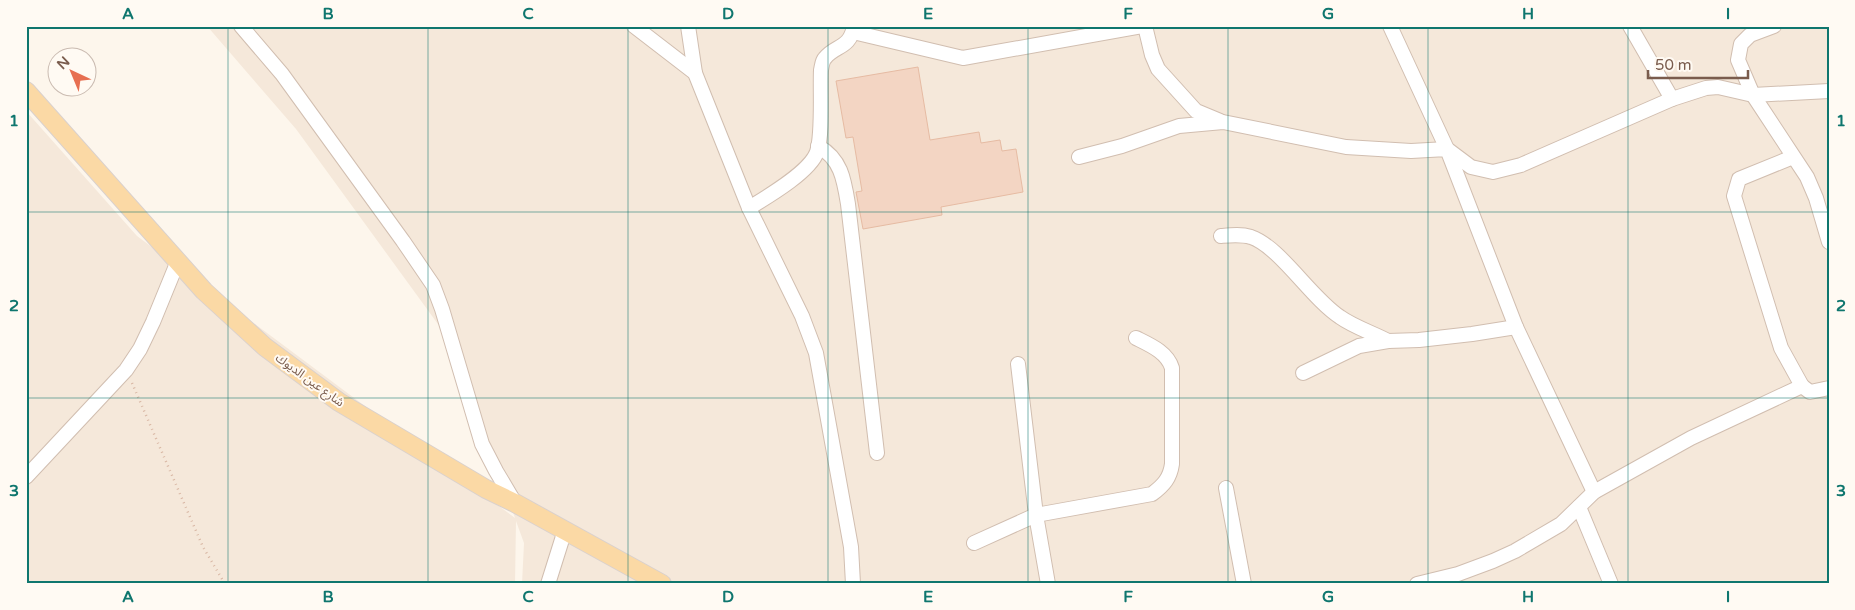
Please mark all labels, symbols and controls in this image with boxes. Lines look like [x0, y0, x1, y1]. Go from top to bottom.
text: A [122, 4, 134, 24]
text: B [322, 4, 334, 24]
text: C [522, 4, 534, 24]
text: D [722, 4, 734, 24]
text: E [923, 4, 933, 24]
text: F [1123, 4, 1133, 24]
text: G [1322, 4, 1334, 24]
text: H [1522, 4, 1534, 24]
text: I [1726, 4, 1730, 24]
north arrow [48, 48, 98, 98]
scale bar [1648, 48, 1748, 80]
text: N [53, 53, 73, 73]
text: 50 m [1655, 56, 1692, 74]
text: 1 [9, 111, 19, 131]
text: 1 [1836, 111, 1846, 131]
text: 2 [9, 296, 19, 316]
text: 2 [1836, 296, 1846, 316]
street label: شارع عين الديوك [272, 350, 347, 411]
text: 3 [9, 481, 19, 501]
text: 3 [1836, 481, 1846, 501]
text: A [122, 587, 134, 607]
text: B [322, 587, 334, 607]
text: C [522, 587, 534, 607]
text: D [722, 587, 734, 607]
text: E [923, 587, 933, 607]
text: F [1123, 587, 1133, 607]
text: G [1322, 587, 1334, 607]
text: H [1522, 587, 1534, 607]
text: I [1726, 587, 1730, 607]

